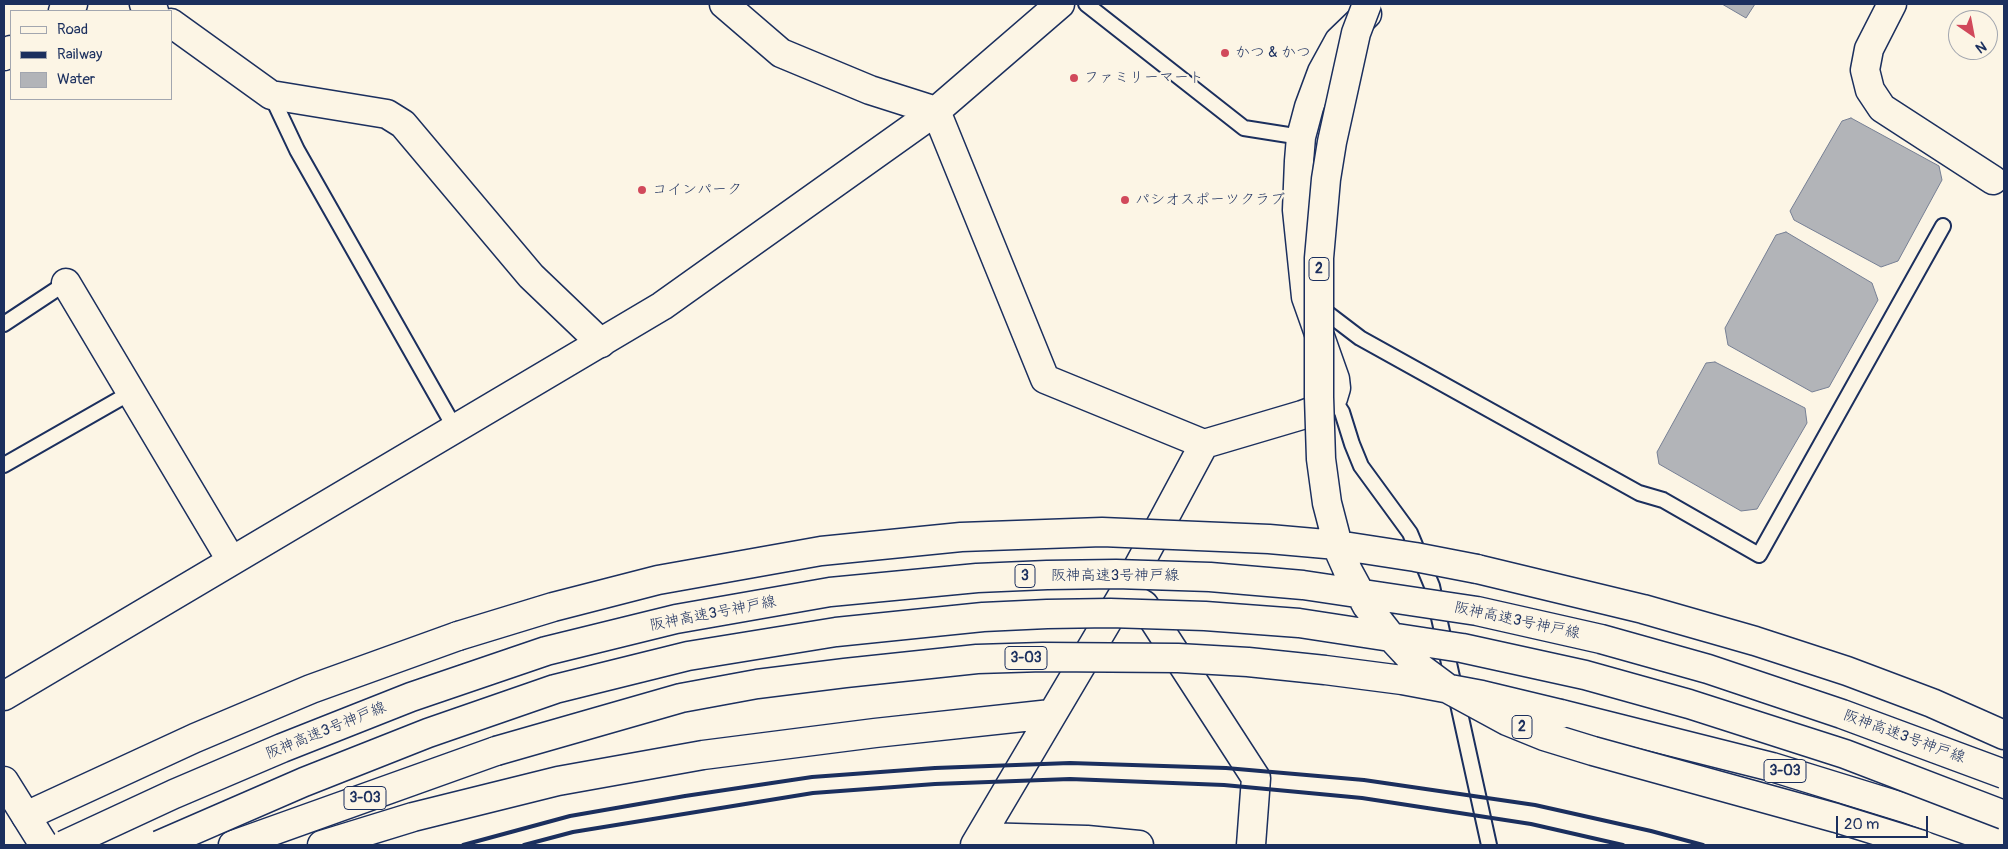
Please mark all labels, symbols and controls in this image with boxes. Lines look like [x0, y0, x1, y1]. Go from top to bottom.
legend [10, 10, 172, 100]
north arrow [1948, 10, 1998, 60]
text: Road [57, 20, 88, 39]
text: N [1972, 37, 1989, 57]
place label: かつ & かつ [1235, 44, 1311, 62]
text: Railway [57, 45, 102, 64]
marker: かつ & かつ [1219, 47, 1231, 59]
place label: ファミリーマート [1084, 69, 1204, 87]
text: Water [57, 70, 95, 89]
marker: ファミリーマート [1068, 72, 1080, 84]
place label: コインパーク [652, 181, 742, 199]
marker: コインパーク [636, 184, 648, 196]
place label: パシオスポーツクラブ [1135, 191, 1285, 209]
marker: パシオスポーツクラブ [1119, 194, 1131, 206]
road number: 2 [1309, 258, 1329, 280]
road number: 3 [1015, 564, 1035, 588]
street label: 阪神高速3号神戸線 [1051, 567, 1179, 585]
street label: 阪神高速3号神戸線 [648, 593, 778, 635]
street label: 阪神高速3号神戸線 [1452, 599, 1582, 643]
road number: 3-03 [1005, 646, 1047, 670]
street label: 阪神高速3号神戸線 [263, 699, 389, 763]
street label: 阪神高速3号神戸線 [1841, 707, 1967, 767]
road number: 2 [1512, 716, 1532, 739]
road number: 3-03 [1764, 759, 1806, 782]
road number: 3-03 [344, 786, 386, 810]
scale bar [1838, 806, 1930, 838]
text: 20 m [1844, 815, 1879, 834]

